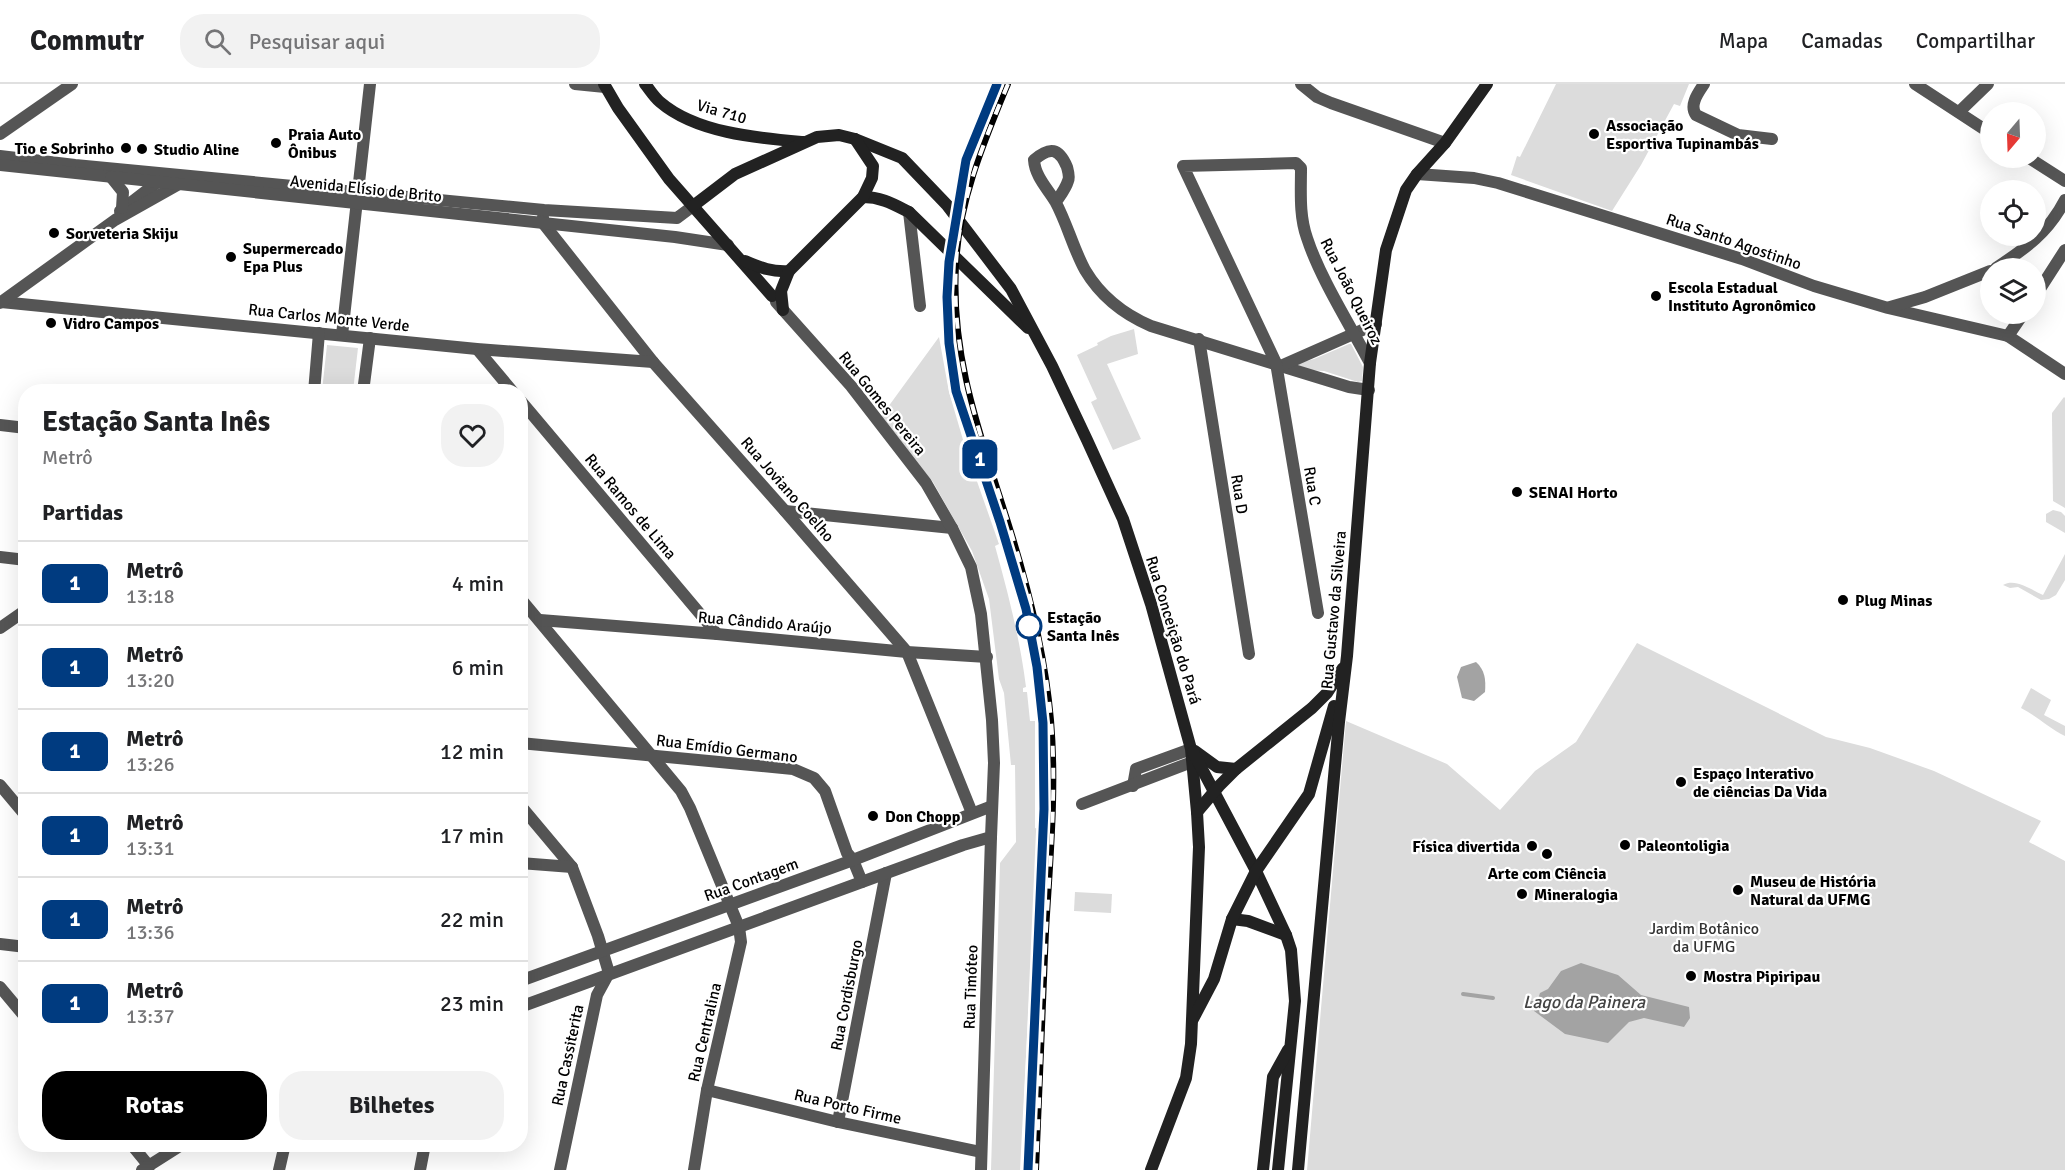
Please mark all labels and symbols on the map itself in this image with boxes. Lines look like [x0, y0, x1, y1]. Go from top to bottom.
street label: Via 710 [694, 95, 749, 129]
north arrow [1980, 102, 2046, 168]
place label: Associação Esportiva Tupinambás [1606, 116, 1759, 154]
place label: Praia Auto Ônibus [288, 125, 361, 163]
marker: Associação Esportiva Tupinambás [1587, 127, 1601, 141]
marker: Praia Auto Ônibus [269, 136, 283, 150]
place label: Tio e Sobrinho [15, 139, 114, 159]
place label: Studio Aline [154, 140, 239, 160]
marker: Tio e Sobrinho [119, 141, 133, 155]
marker: Studio Aline [135, 142, 149, 156]
street label: Avenida Elísio de Brito [289, 171, 443, 207]
street label: Rua Santo Agostinho [1663, 209, 1804, 275]
place label: Sorveteria Skiju [66, 224, 178, 244]
marker: Sorveteria Skiju [47, 226, 61, 240]
street label: Rua João Queiroz [1316, 235, 1387, 348]
place label: Supermercado Epa Plus [243, 239, 343, 277]
marker: Supermercado Epa Plus [224, 250, 238, 264]
place label: Escola Estadual Instituto Agronômico [1668, 278, 1816, 316]
marker: Escola Estadual Instituto Agronômico [1649, 289, 1663, 303]
street label: Rua Carlos Monte Verde [247, 300, 411, 336]
place label: Vidro Campos [63, 314, 159, 334]
marker: Vidro Campos [44, 316, 58, 330]
street label: Rua Gomes Pereira [834, 348, 930, 460]
street label: Rua Joviano Coelho [736, 433, 838, 546]
line badge: 1 [960, 440, 1000, 478]
street label: Rua Ramos de Lima [580, 450, 680, 564]
street label: Rua C [1299, 465, 1325, 507]
street label: Rua D [1226, 473, 1252, 515]
place label: SENAI Horto [1529, 483, 1618, 503]
marker: SENAI Horto [1510, 485, 1524, 499]
street label: Rua Gustavo da Silveira [1317, 530, 1351, 690]
street label: Rua Conceição do Pará [1141, 553, 1205, 707]
place label: Plug Minas [1855, 591, 1932, 611]
marker: Plug Minas [1836, 593, 1850, 607]
street label: Rua Cândido Araújo [697, 607, 833, 639]
place label: Estação Santa Inês [1047, 608, 1119, 646]
marker: Estação Santa Inês [1016, 613, 1042, 639]
street label: Rua Emídio Germano [655, 730, 799, 768]
place label: Espaço Interativo de ciências Da Vida [1693, 764, 1827, 802]
marker: Espaço Interativo de ciências Da Vida [1674, 775, 1688, 789]
place label: Don Chopp [885, 807, 961, 827]
marker: Don Chopp [866, 809, 880, 823]
place label: Paleontoligia [1637, 836, 1730, 856]
place label: Física divertida [1412, 837, 1520, 857]
marker: Paleontoligia [1618, 838, 1632, 852]
marker: Física divertida [1525, 839, 1539, 853]
marker: Arte com Ciência [1540, 847, 1554, 861]
street label: Rua Contagem [701, 854, 801, 906]
place label: Arte com Ciência [1488, 864, 1606, 884]
place label: Museu de História Natural da UFMG [1750, 872, 1876, 910]
marker: Museu de História Natural da UFMG [1731, 883, 1745, 897]
place label: Mineralogia [1534, 885, 1618, 905]
marker: Mineralogia [1515, 887, 1529, 901]
park label: Jardim Botânico da UFMG [1649, 919, 1759, 957]
street label: Rua Cordisburgo [826, 938, 868, 1052]
street label: Rua Timóteo [960, 944, 982, 1030]
place label: Mostra Pipiripau [1703, 967, 1821, 987]
marker: Mostra Pipiripau [1684, 969, 1698, 983]
street label: Rua Centralina [684, 981, 726, 1084]
water label: Lago da Painera [1523, 991, 1646, 1013]
street label: Rua Cassiterita [547, 1003, 588, 1108]
street label: Rua Porto Firme [792, 1085, 903, 1129]

